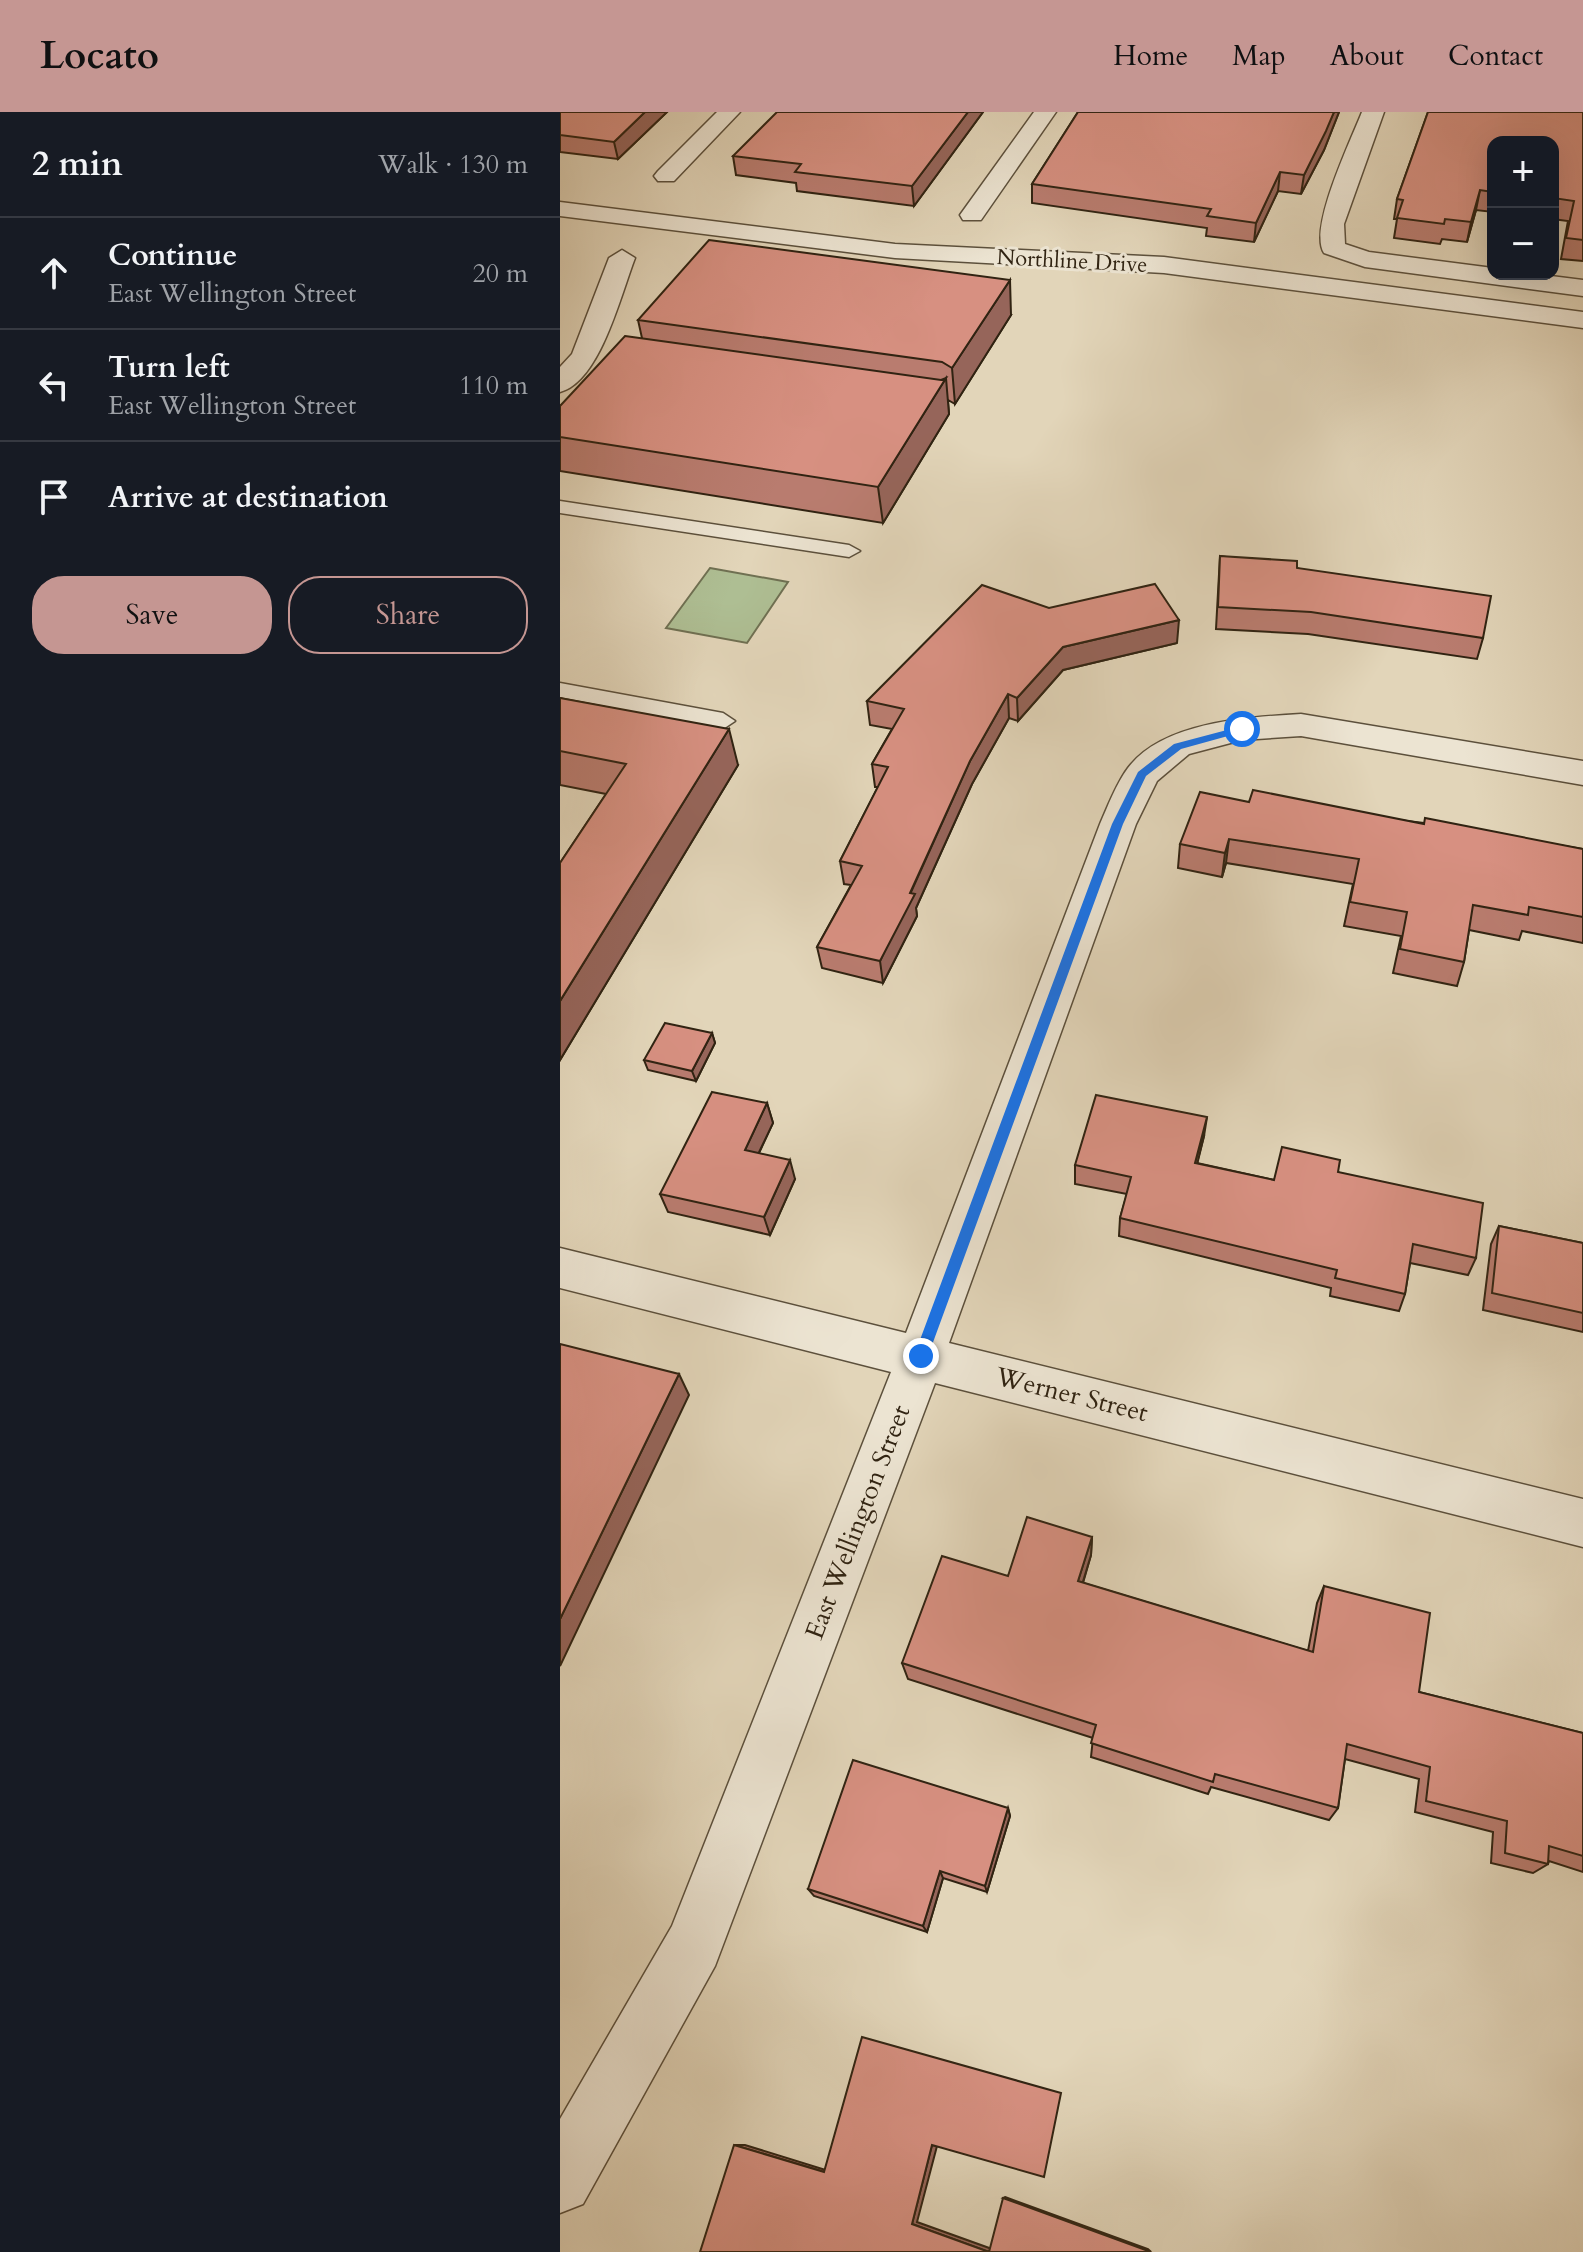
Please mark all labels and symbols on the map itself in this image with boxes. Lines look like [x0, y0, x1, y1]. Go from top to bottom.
street label: Northline Drive [996, 242, 1148, 280]
route start [1224, 711, 1260, 747]
route end [903, 1338, 939, 1374]
street label: Werner Street [991, 1358, 1152, 1430]
street label: East Wellington Street [797, 1400, 918, 1644]

